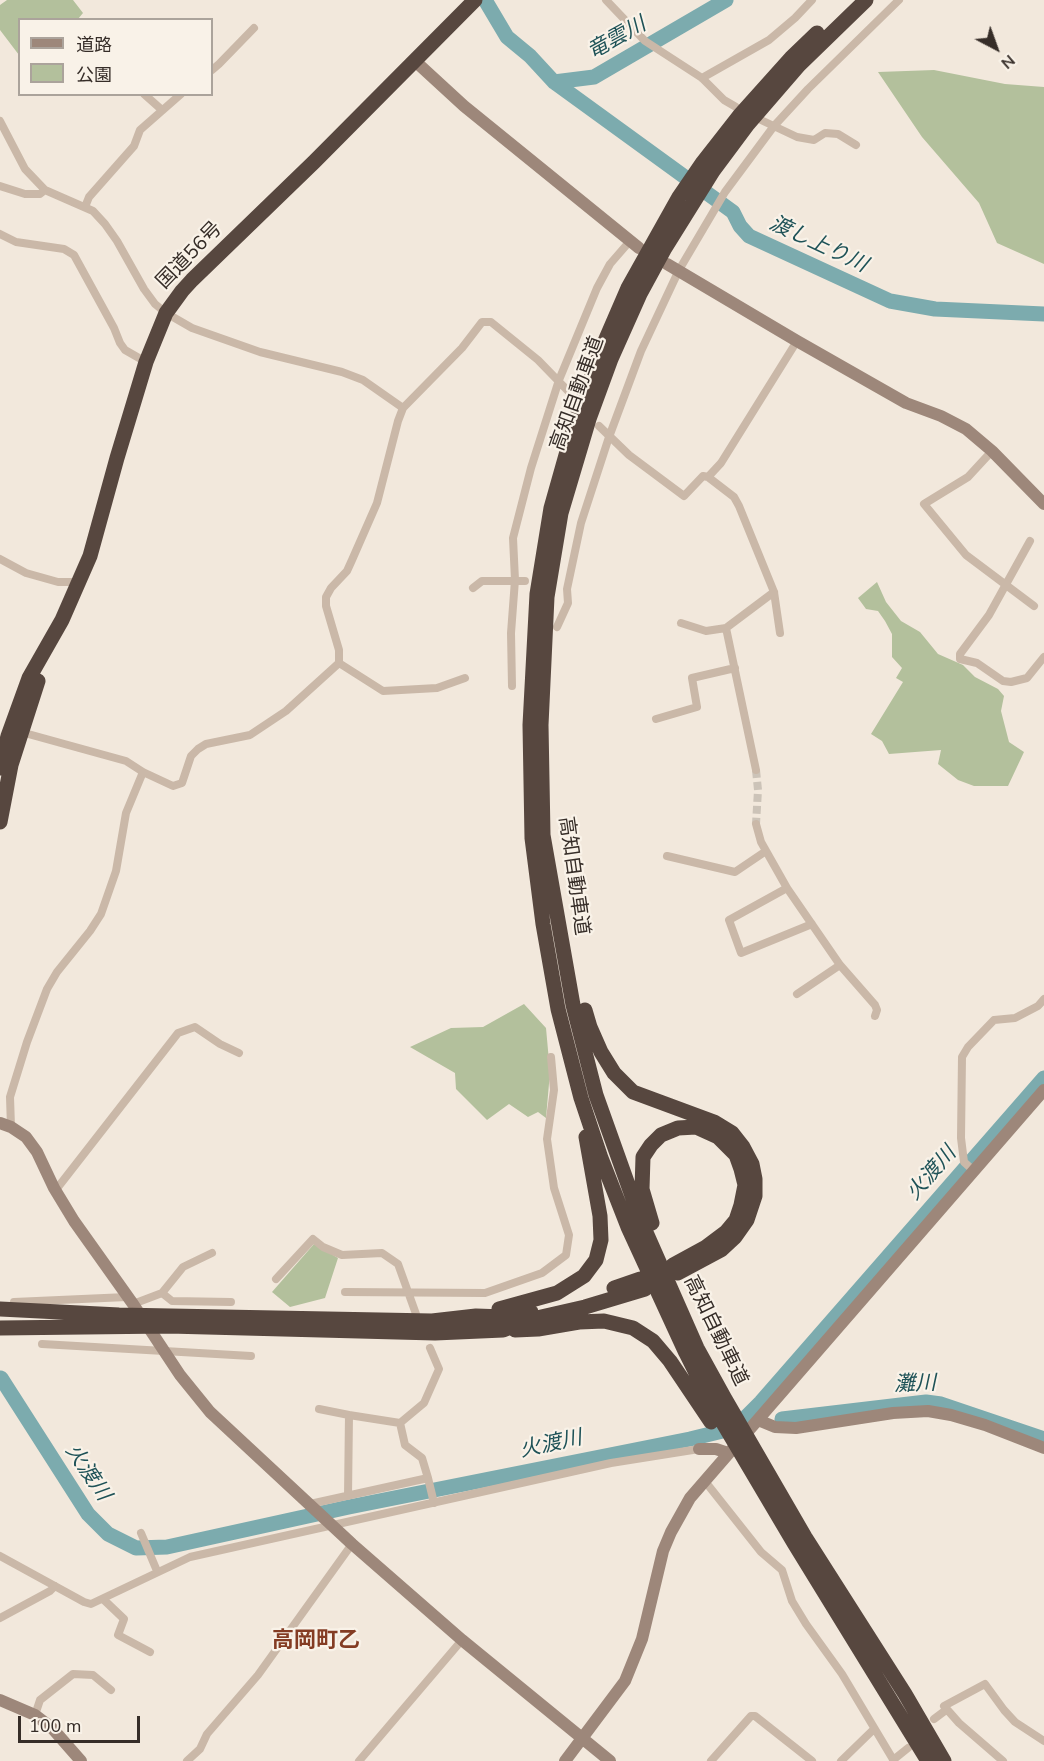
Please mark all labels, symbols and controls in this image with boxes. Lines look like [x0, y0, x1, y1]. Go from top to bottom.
water label: 竜雲川 [583, 13, 651, 65]
legend [18, 18, 213, 96]
north arrow [966, 18, 1026, 78]
text: 道路 [76, 33, 112, 57]
text: N [996, 49, 1020, 74]
text: 公園 [76, 63, 112, 87]
water label: 渡し上り川 [765, 211, 871, 279]
street label: 国道56号 [152, 217, 228, 295]
street label: 高知自動車道 [546, 334, 610, 454]
street label: 高知自動車道 [553, 815, 593, 937]
water label: 火渡川 [902, 1142, 962, 1206]
street label: 高知自動車道 [678, 1272, 752, 1390]
water label: 灘川 [894, 1372, 936, 1398]
water label: 火渡川 [518, 1426, 584, 1464]
water label: 火渡川 [59, 1440, 115, 1506]
district label: 高岡町乙 [272, 1629, 360, 1655]
scale bar [21, 1704, 142, 1742]
text: 100 m [29, 1714, 81, 1738]

